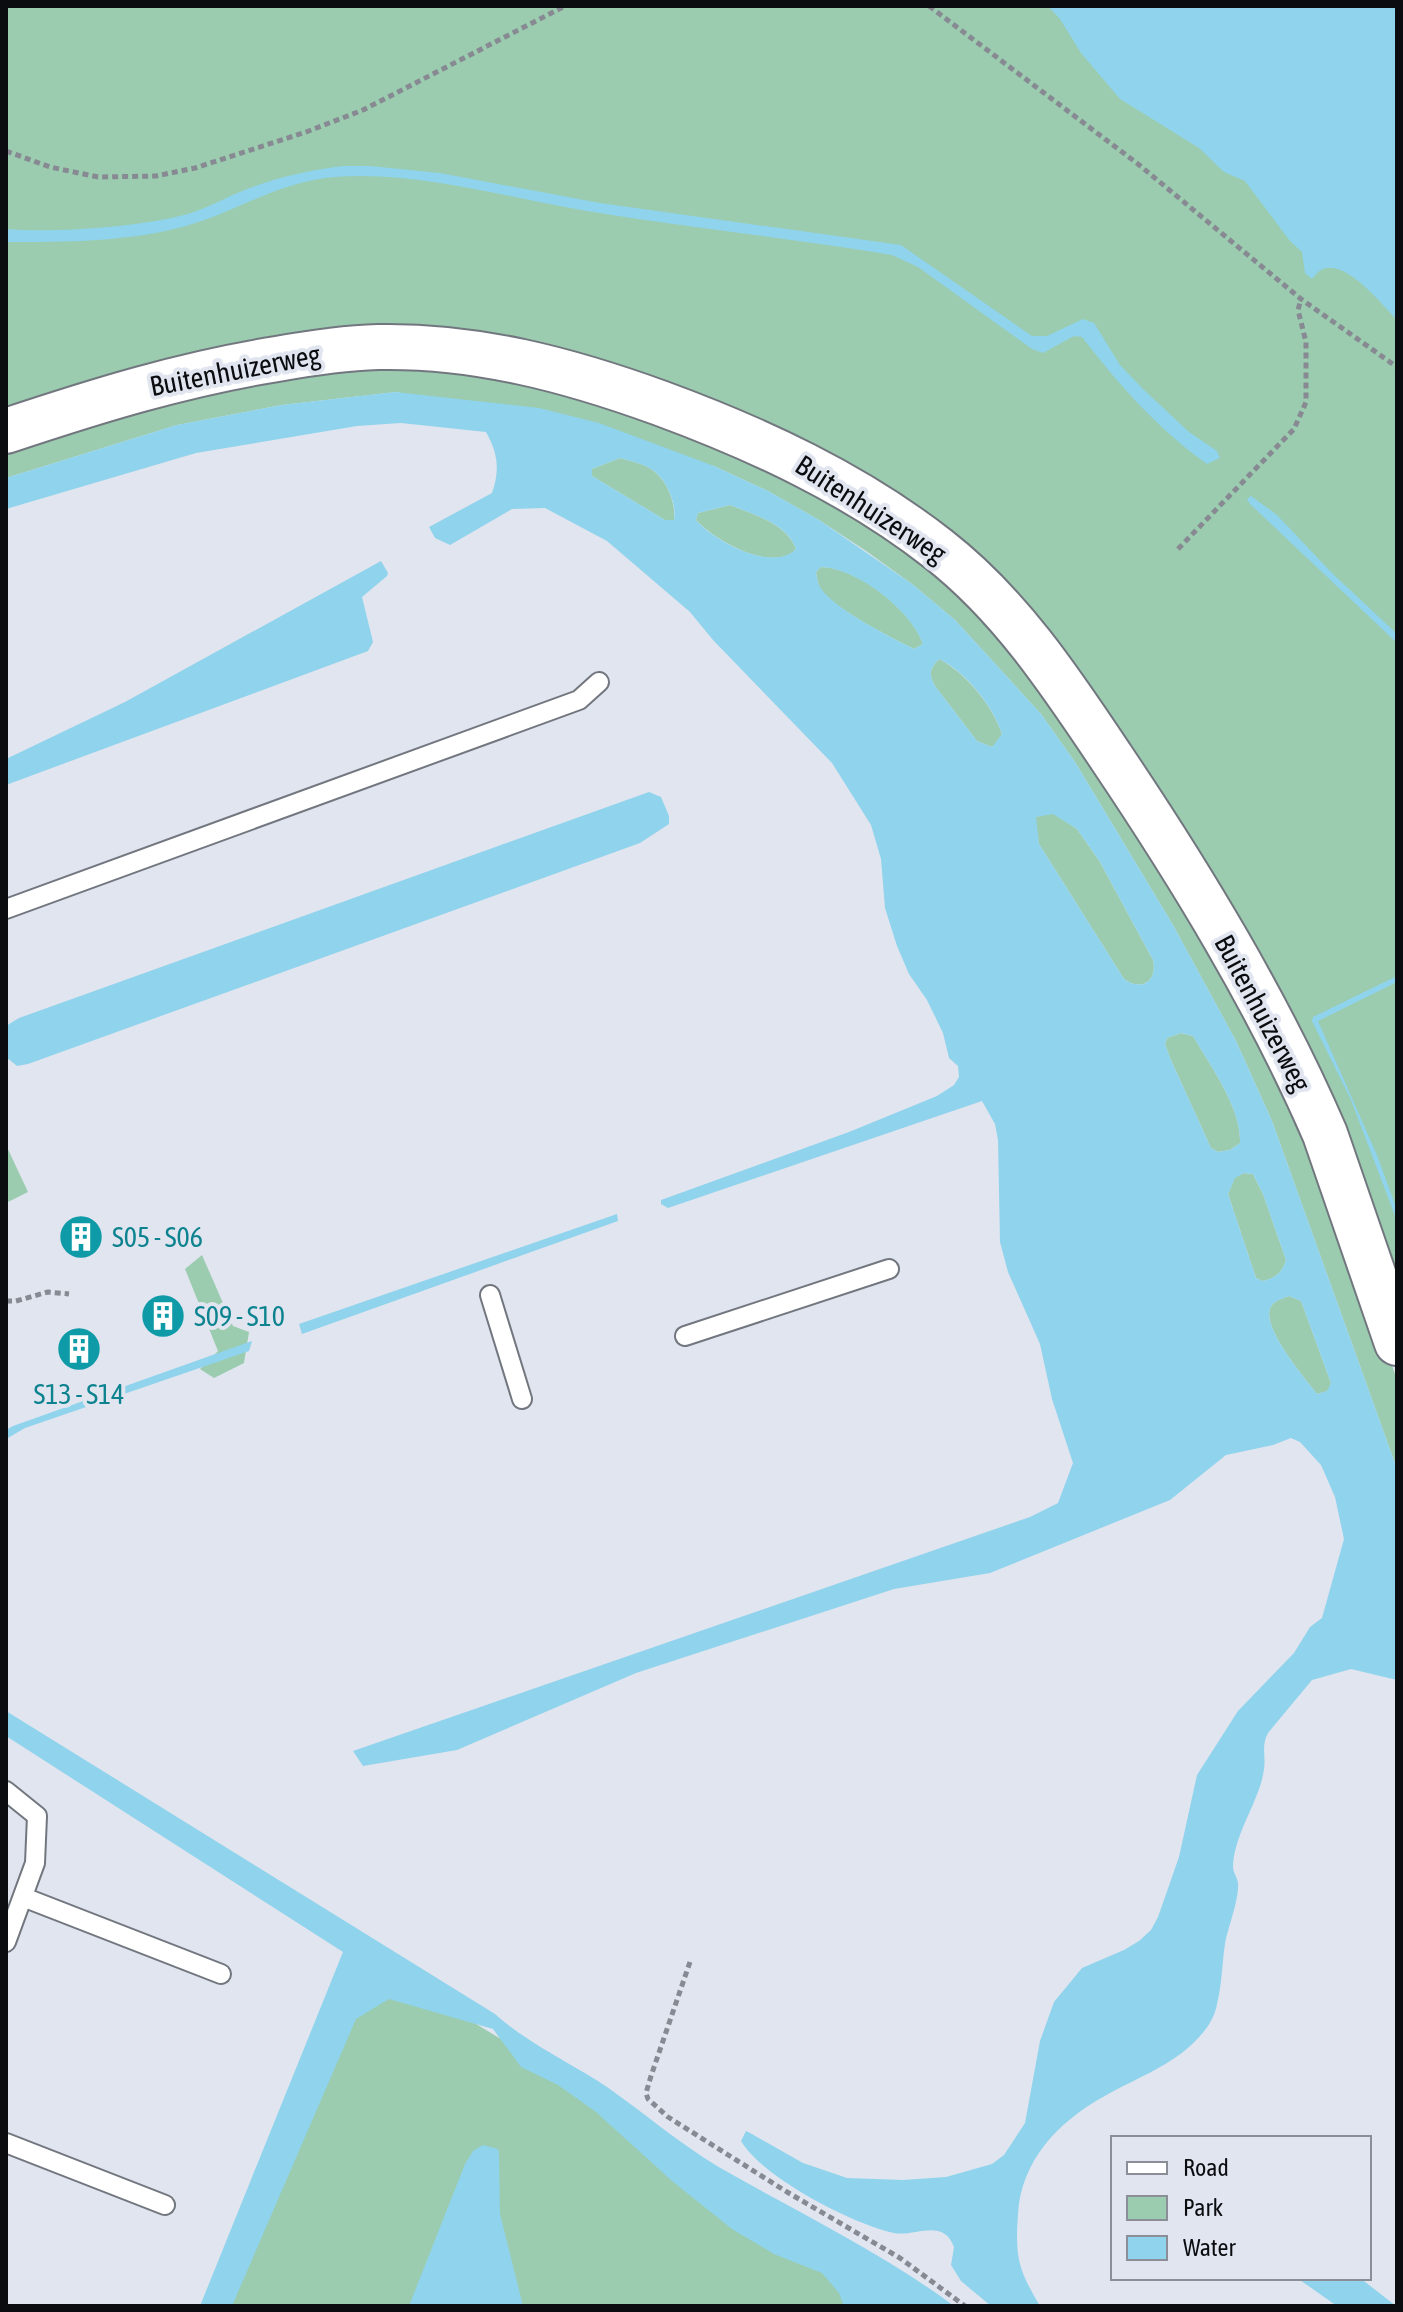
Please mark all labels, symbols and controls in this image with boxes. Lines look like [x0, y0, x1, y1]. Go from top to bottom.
street label: Buitenhuizerweg [147, 338, 323, 402]
street label: Buitenhuizerweg [790, 449, 952, 569]
street label: Buitenhuizerweg [1208, 929, 1318, 1097]
building icon: S05 - S06 [57, 1213, 105, 1261]
place label: S05 - S06 [112, 1221, 203, 1253]
building icon: S09 - S10 [139, 1292, 187, 1340]
place label: S09 - S10 [194, 1300, 285, 1332]
building icon: S13 - S14 [55, 1325, 103, 1373]
place label: S13 - S14 [34, 1378, 124, 1410]
legend [1111, 2136, 1371, 2280]
text: Road [1183, 2154, 1229, 2181]
text: Park [1183, 2194, 1224, 2221]
text: Water [1183, 2234, 1236, 2261]

